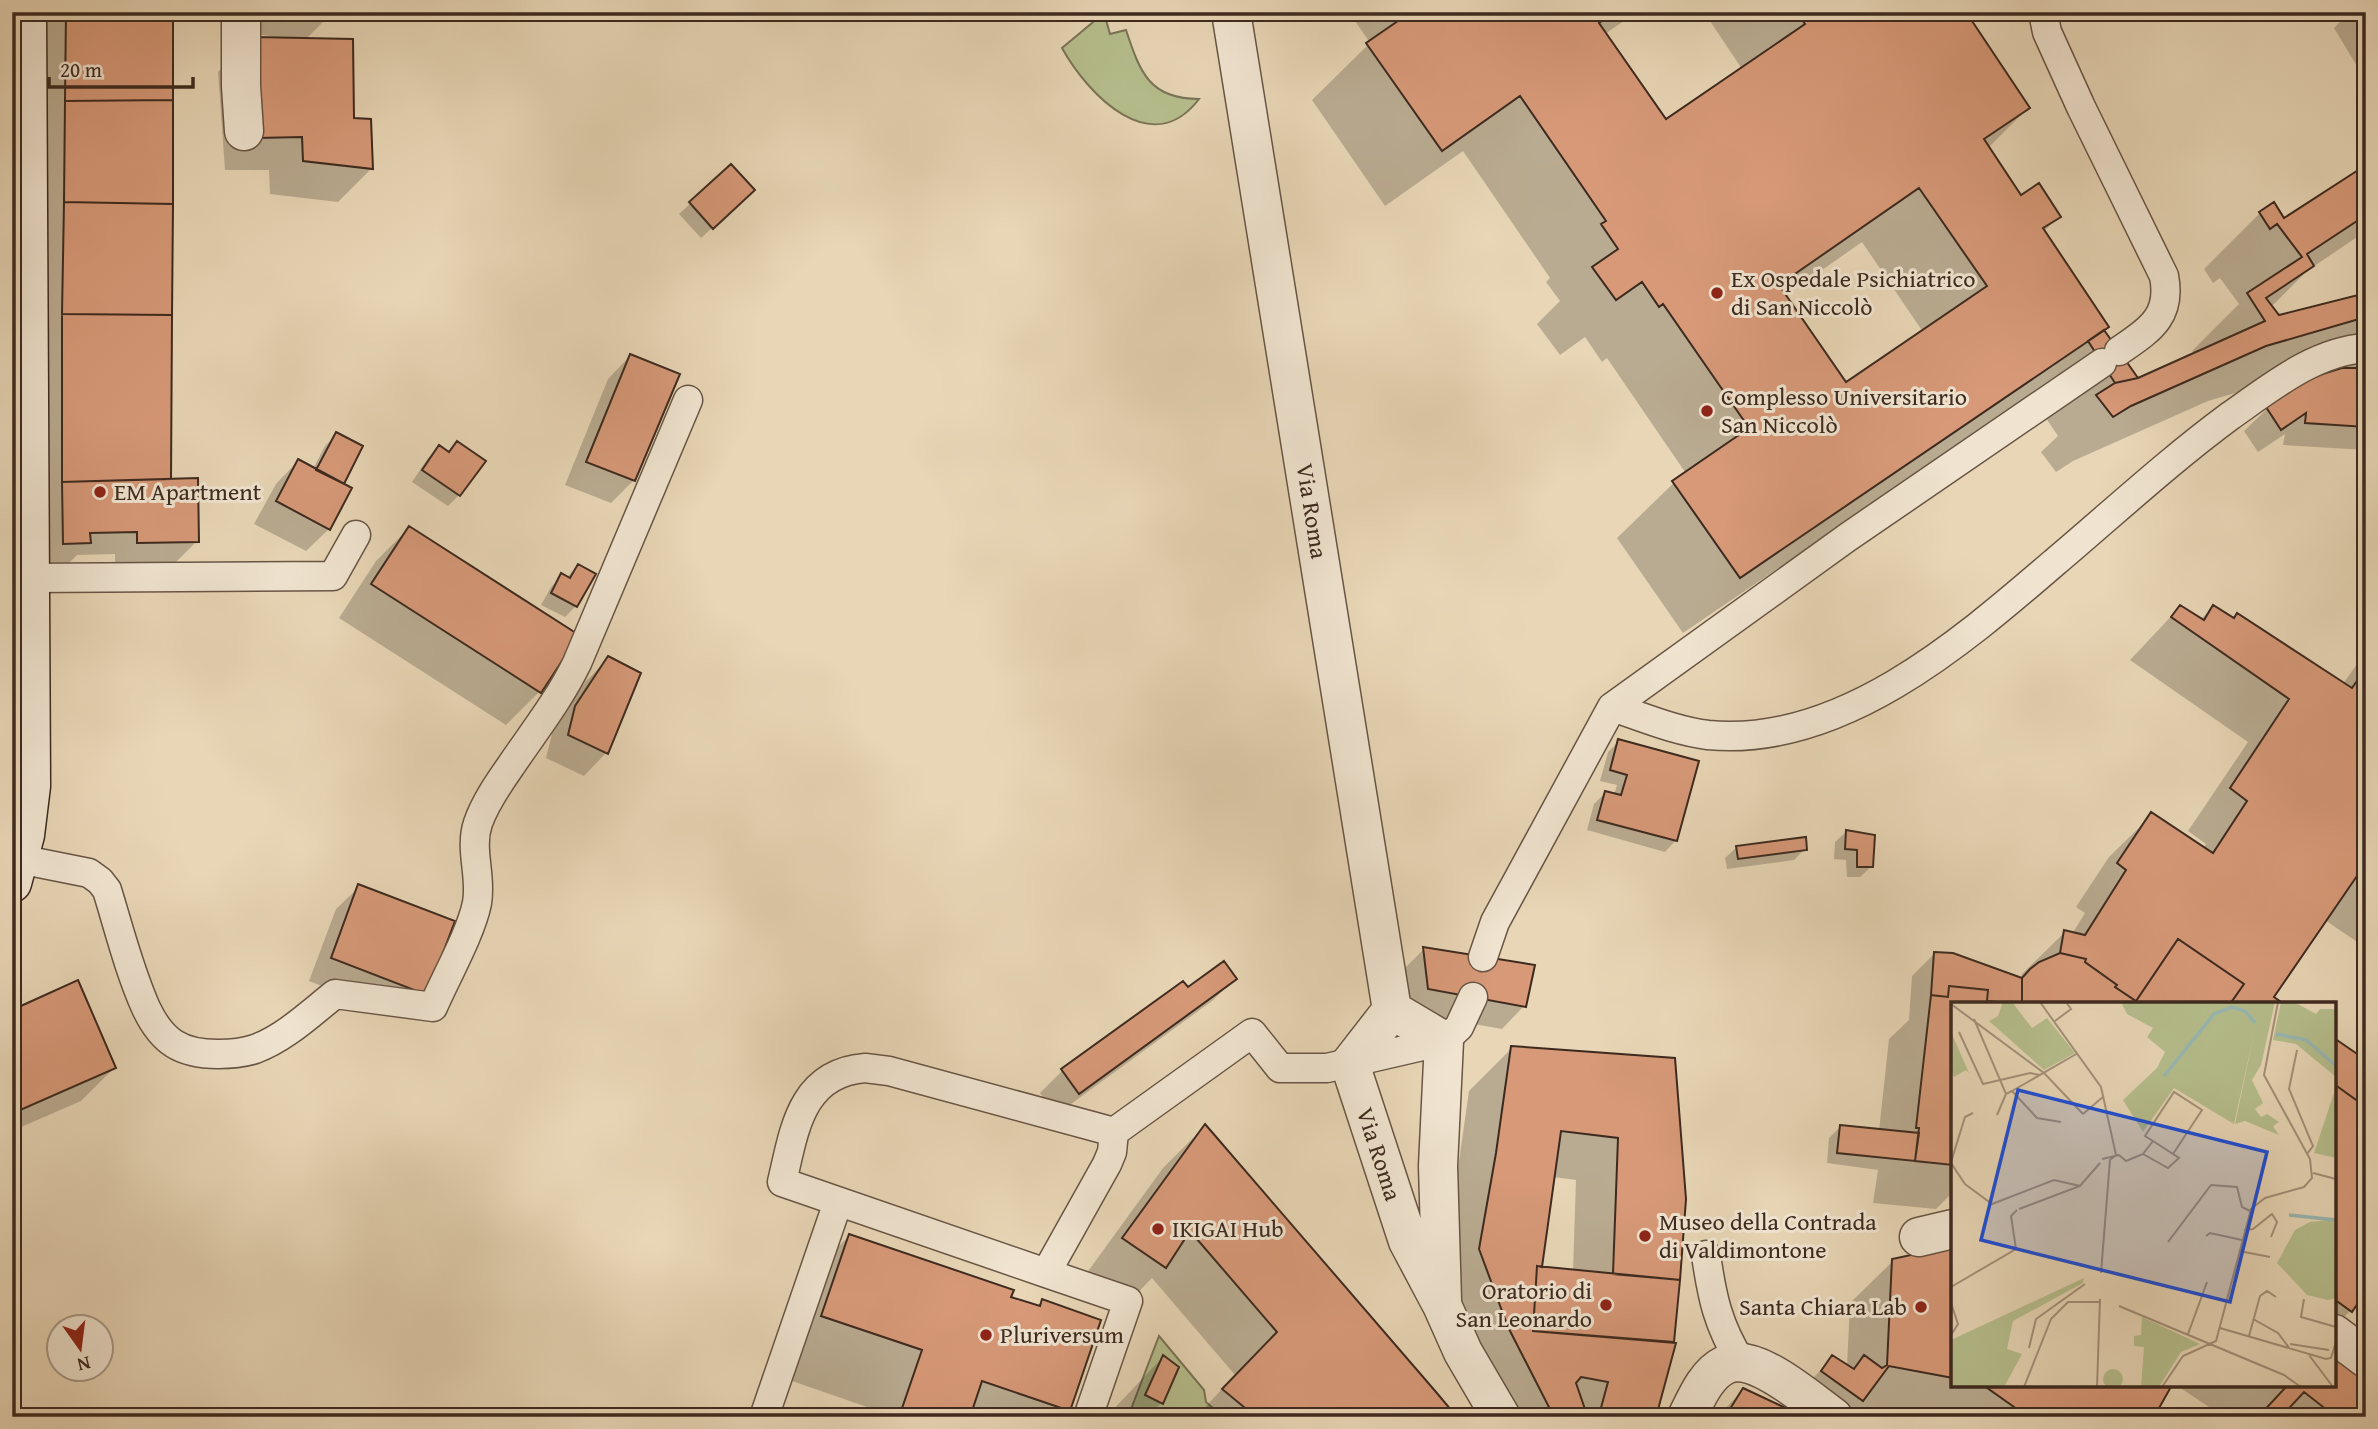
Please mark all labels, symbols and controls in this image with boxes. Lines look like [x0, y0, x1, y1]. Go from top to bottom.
scale bar [49, 46, 192, 90]
text: 20 m [60, 54, 102, 85]
place label: Ex Ospedale Psichiatrico di San Niccolò [1731, 261, 1975, 324]
marker: Ex Ospedale Psichiatrico di San Niccolò [1709, 285, 1725, 301]
place label: Complesso Universitario San Niccolò [1721, 379, 1967, 442]
marker: Complesso Universitario San Niccolò [1699, 403, 1715, 419]
street label: Via Roma [1288, 461, 1337, 562]
place label: EM Apartment [114, 474, 262, 509]
marker: EM Apartment [92, 484, 108, 500]
inset map [1951, 1002, 2336, 1387]
street label: Via Roma [1348, 1103, 1411, 1206]
place label: Museo della Contrada di Valdimontone [1659, 1204, 1877, 1267]
place label: IKIGAI Hub [1172, 1211, 1284, 1246]
marker: IKIGAI Hub [1150, 1221, 1166, 1237]
marker: Museo della Contrada di Valdimontone [1637, 1228, 1653, 1244]
place label: Oratorio di San Leonardo [1455, 1273, 1592, 1336]
place label: Santa Chiara Lab [1739, 1289, 1907, 1324]
marker: Oratorio di San Leonardo [1598, 1297, 1614, 1313]
marker: Santa Chiara Lab [1913, 1299, 1929, 1315]
north arrow [46, 1314, 116, 1384]
place label: Pluriversum [1000, 1317, 1124, 1352]
marker: Pluriversum [978, 1327, 994, 1343]
text: N [74, 1349, 94, 1380]

